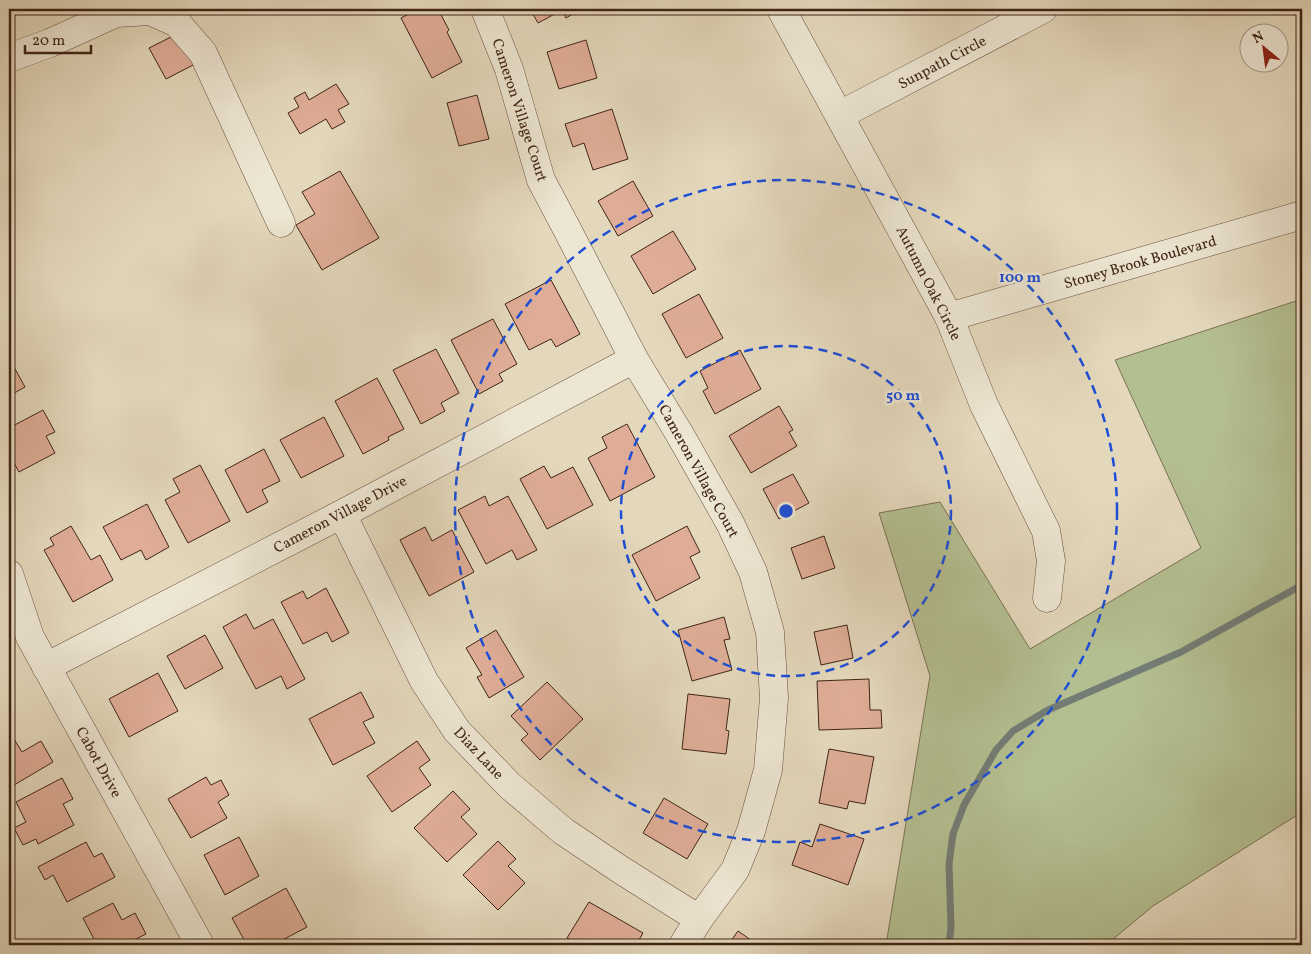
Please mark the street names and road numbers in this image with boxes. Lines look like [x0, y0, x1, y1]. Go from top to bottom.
street label: Sunpath Circle [895, 31, 991, 95]
street label: Cameron Village Court [485, 36, 552, 185]
street label: Autumn Oak Circle [890, 223, 966, 344]
street label: Stoney Brook Boulevard [1062, 232, 1219, 295]
street label: Cameron Village Court [652, 401, 743, 542]
street label: Cameron Village Drive [270, 471, 411, 559]
street label: Cabot Drive [70, 723, 126, 802]
street label: Diaz Lane [448, 723, 508, 785]

